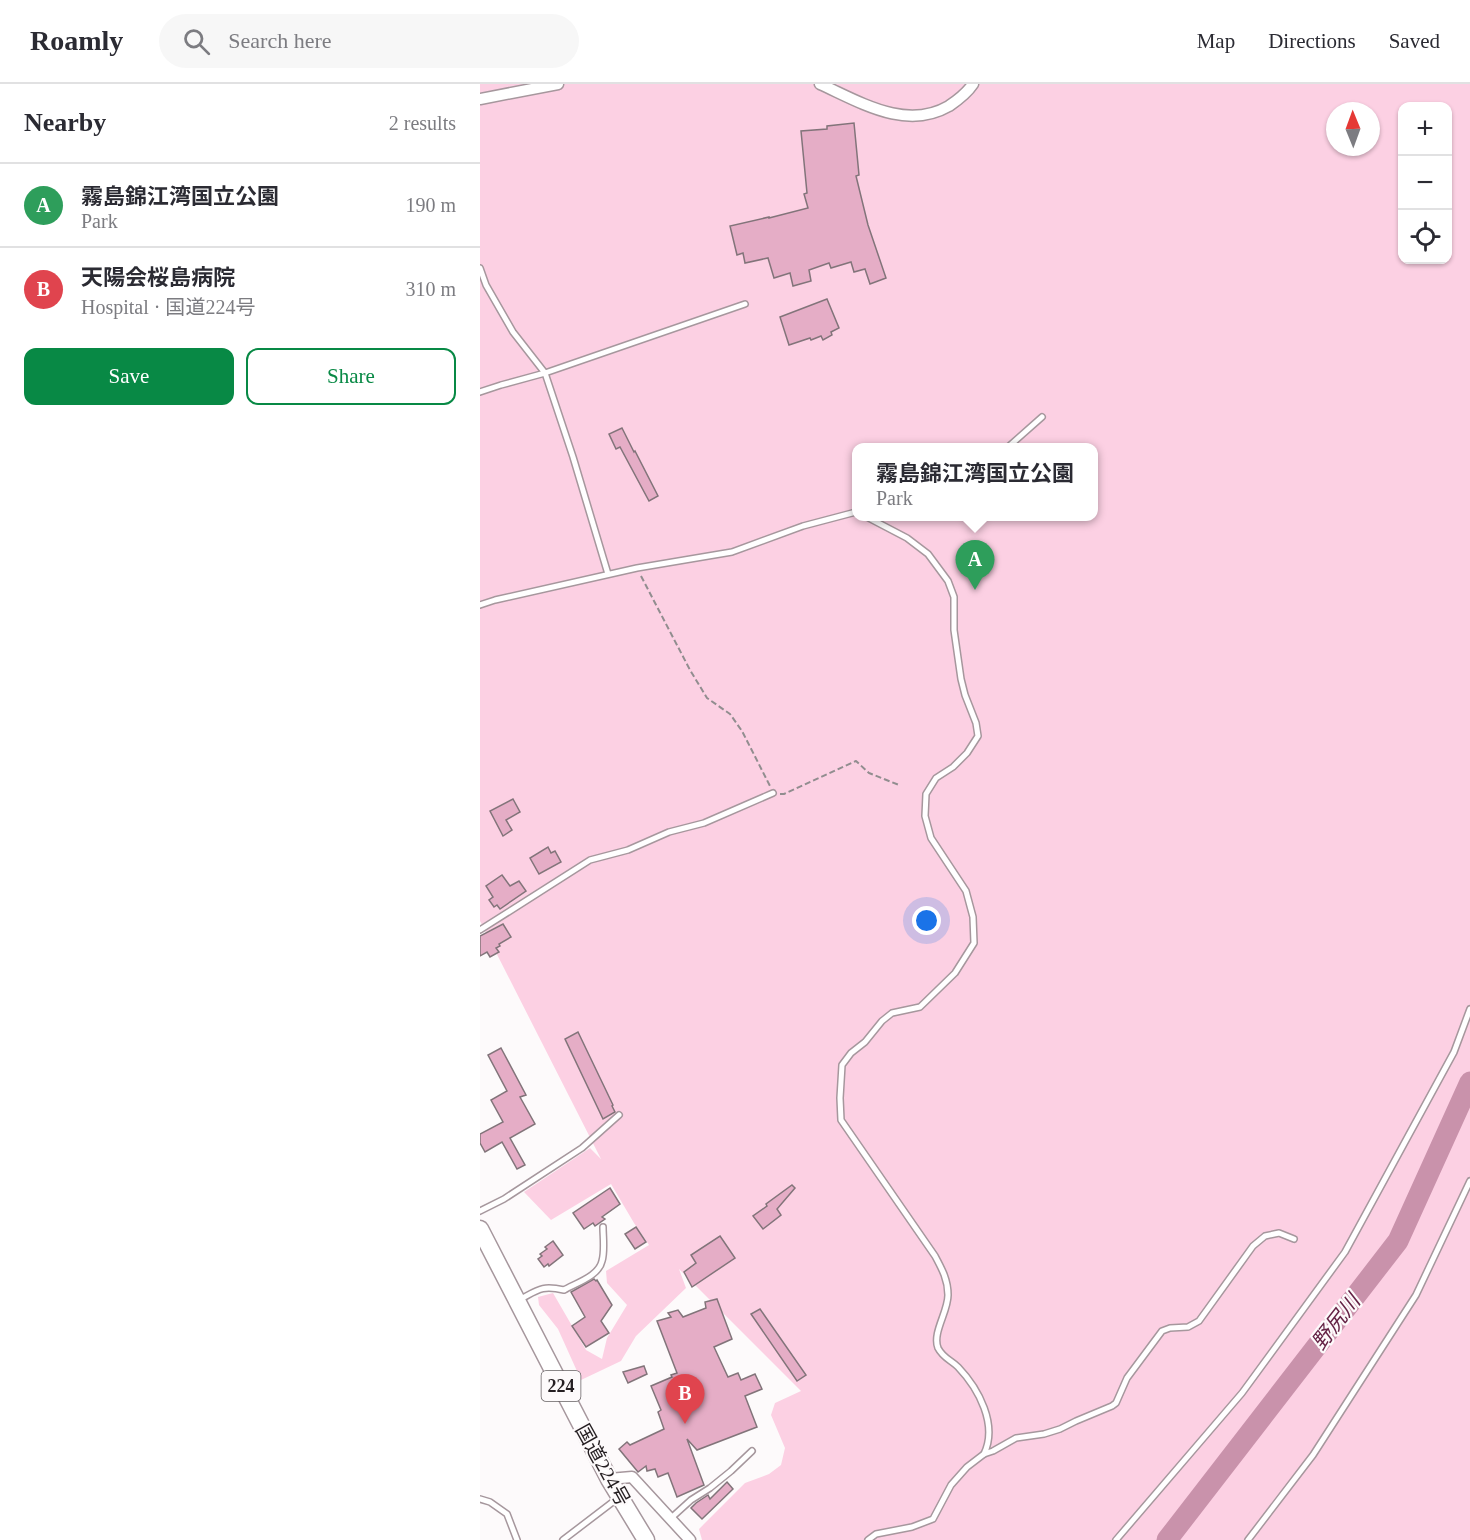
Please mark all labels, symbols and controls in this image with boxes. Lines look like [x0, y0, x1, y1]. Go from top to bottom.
search box [159, 14, 579, 68]
text: Roamly [30, 25, 123, 56]
icon: search [180, 25, 213, 58]
text: Search here [228, 28, 332, 53]
text: Map [1197, 29, 1235, 53]
text: Directions [1268, 29, 1356, 53]
text: Saved [1389, 29, 1440, 53]
north arrow [1326, 102, 1380, 156]
map controls [1398, 102, 1452, 264]
button: + [1398, 102, 1452, 156]
text: Nearby [24, 108, 106, 137]
text: 2 results [389, 112, 456, 134]
button: − [1398, 156, 1452, 210]
text: 霧島錦江湾国立公園 [81, 184, 279, 209]
text: A [36, 194, 51, 216]
text: 190 m [405, 194, 456, 216]
text: Park [81, 210, 118, 232]
button: locate [1398, 210, 1452, 264]
text: 天陽会桜島病院 [81, 265, 235, 290]
text: B [37, 278, 50, 300]
text: 310 m [405, 278, 456, 300]
text: Hospital · 国道224号 [81, 296, 255, 318]
button: Save [24, 348, 234, 405]
button: Share [246, 348, 456, 405]
popup [852, 443, 1098, 521]
text: 霧島錦江湾国立公園 [876, 461, 1074, 486]
text: Park [876, 487, 913, 509]
pin: A [956, 540, 994, 590]
your location [912, 906, 941, 935]
water label: 野尻川 [1307, 1288, 1366, 1354]
road number: 224 [542, 1371, 580, 1401]
pin: B [666, 1374, 704, 1424]
street label: 国道224号 [572, 1420, 634, 1510]

